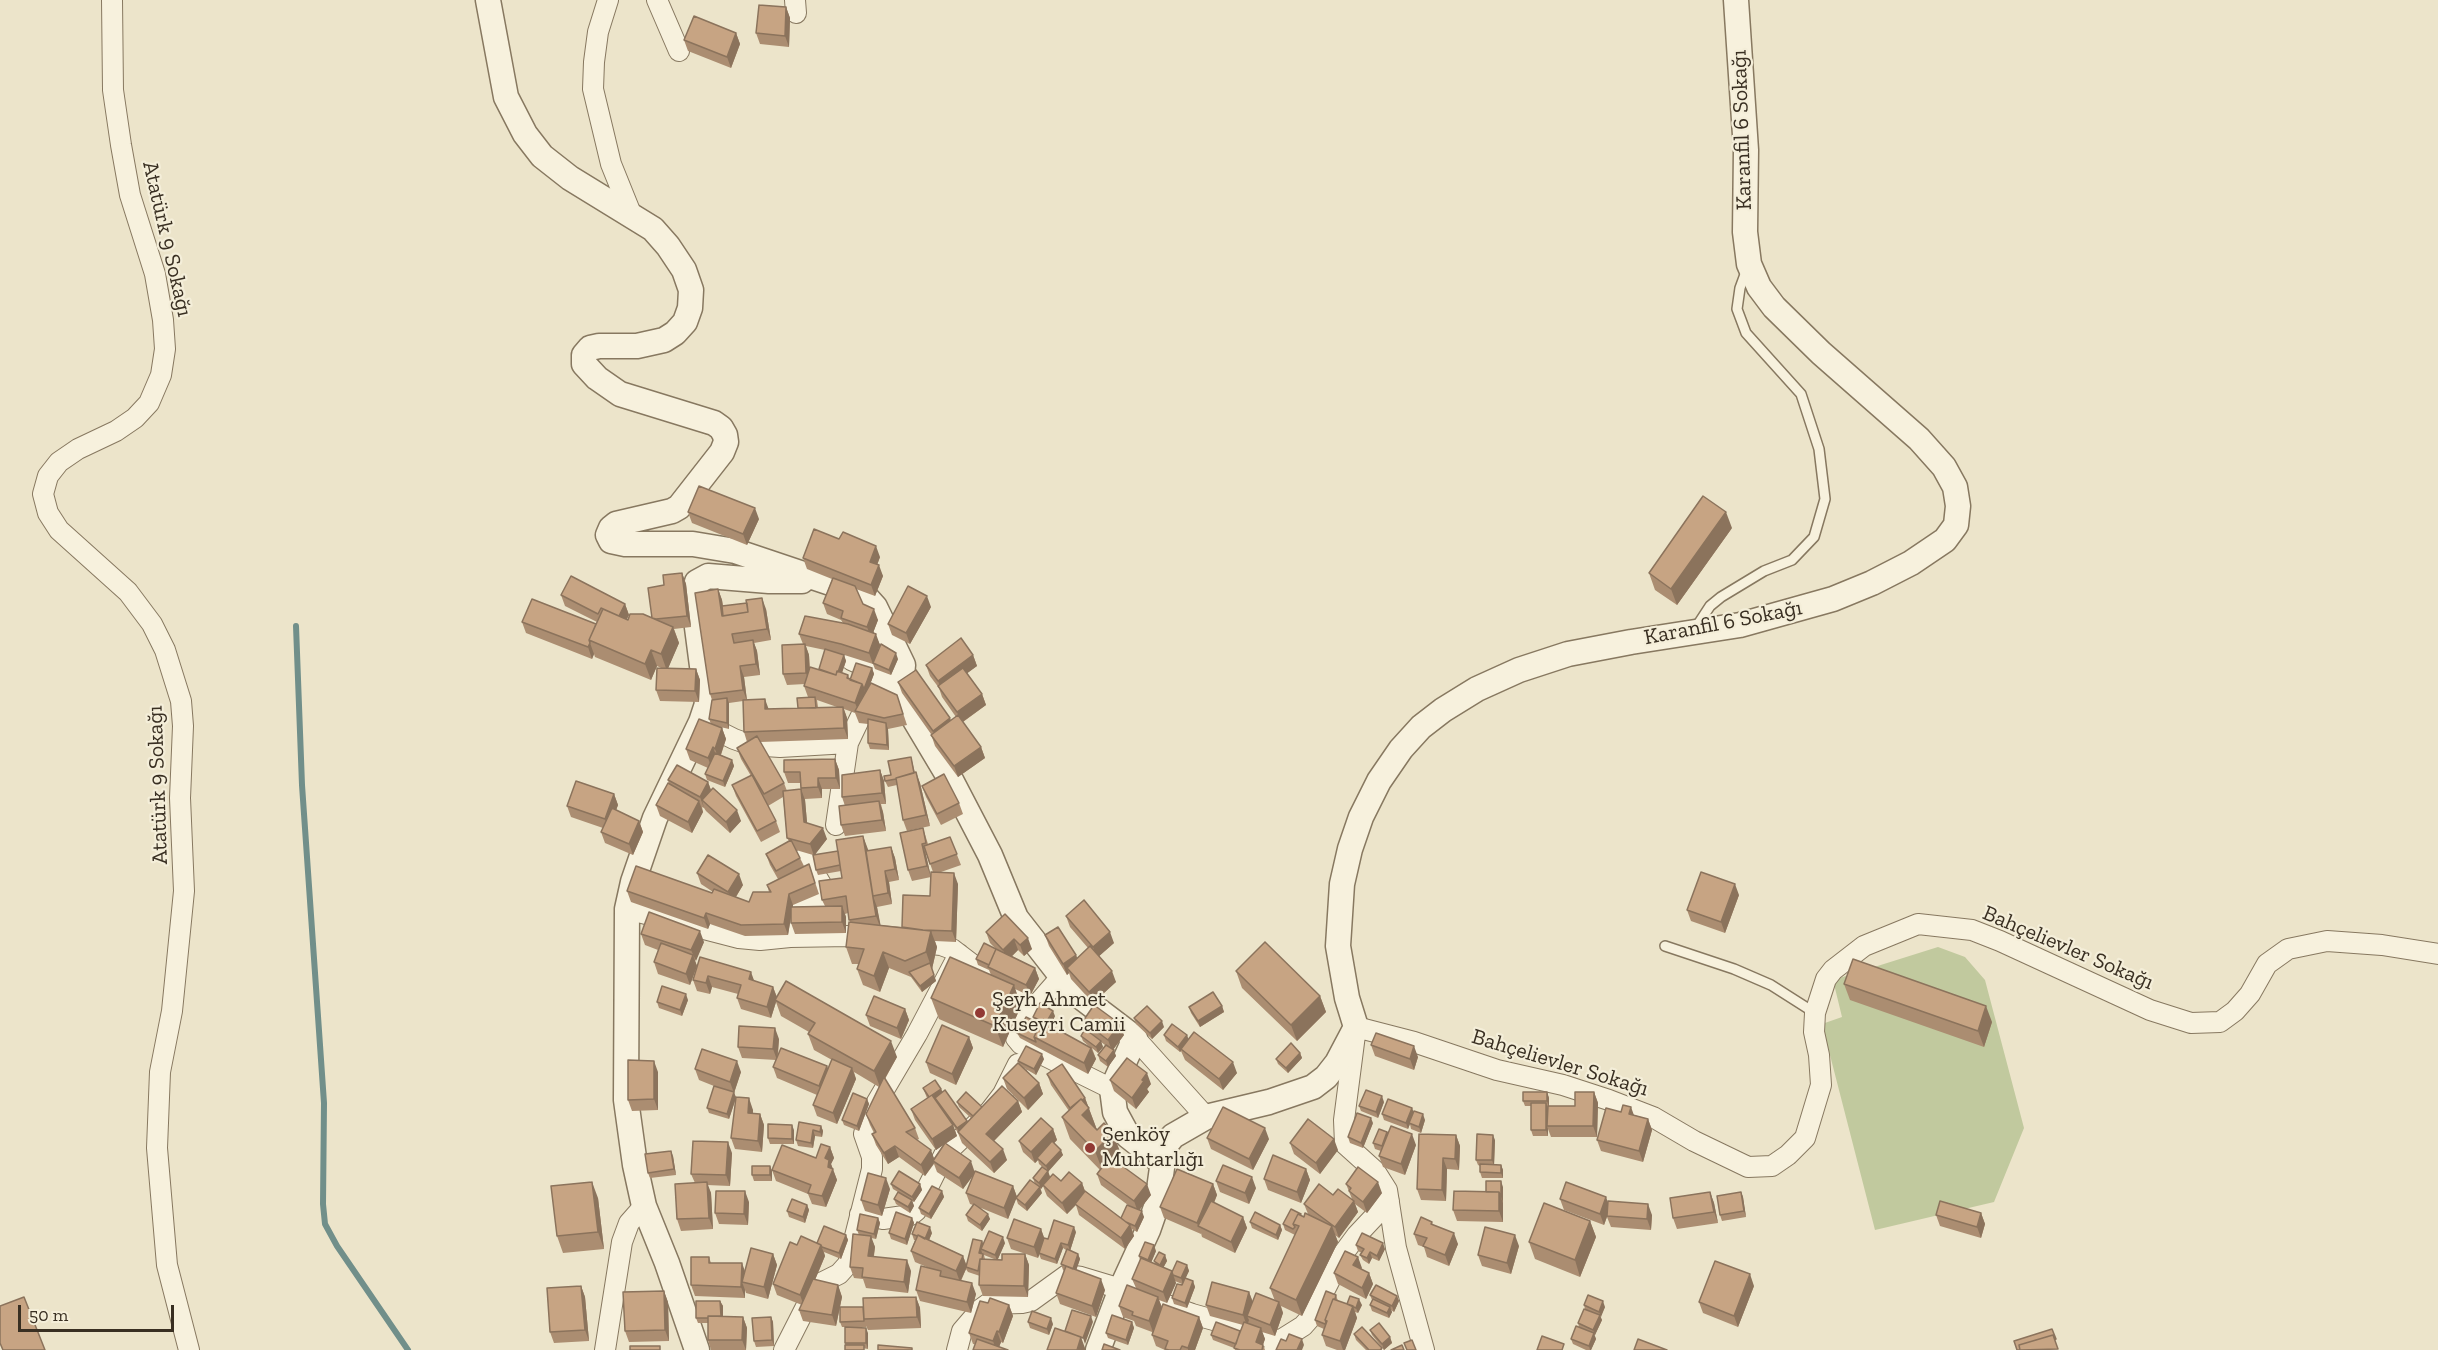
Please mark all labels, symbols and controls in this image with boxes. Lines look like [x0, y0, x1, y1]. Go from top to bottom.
street label: Karanfil 6 Sokağı [1726, 49, 1758, 211]
street label: Atatürk 9 Sokağı [136, 159, 198, 319]
street label: Karanfil 6 Sokağı [1642, 595, 1804, 651]
street label: Atatürk 9 Sokağı [142, 705, 174, 865]
street label: Bahçelievler Sokağı [1978, 900, 2158, 996]
place label: Şeyh Ahmet Kuseyri Camii [992, 987, 1126, 1038]
marker: Şeyh Ahmet Kuseyri Camii [973, 1006, 987, 1020]
street label: Bahçelievler Sokağı [1468, 1024, 1652, 1102]
place label: Şenköy Muhtarlığı [1102, 1122, 1204, 1174]
marker: Şenköy Muhtarlığı [1083, 1141, 1097, 1155]
scale bar [21, 1293, 177, 1331]
text: 50 m [29, 1304, 68, 1326]

